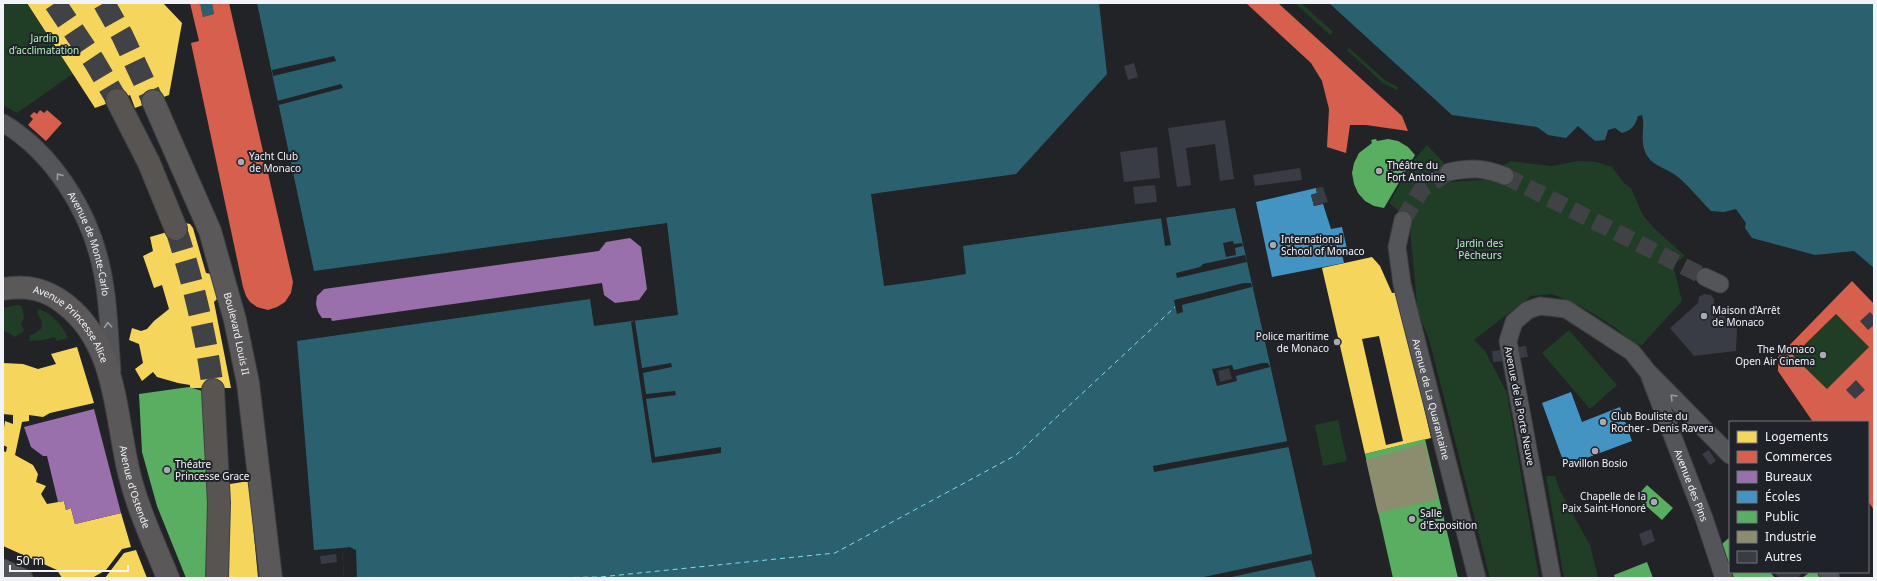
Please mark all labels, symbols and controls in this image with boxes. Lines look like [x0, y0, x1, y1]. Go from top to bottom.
park label: Jardin d‘acclimatation [9, 31, 79, 57]
place label: Yacht Club de Monaco [249, 149, 301, 175]
marker: Yacht Club de Monaco [236, 157, 246, 167]
place label: Théâtre du Fort Antoine [1387, 158, 1446, 184]
marker: Théâtre du Fort Antoine [1374, 166, 1384, 176]
one-way arrow [57, 174, 64, 181]
street label: Avenue de Monte-Carlo [65, 189, 113, 297]
place label: International School of Monaco [1281, 232, 1365, 258]
park label: Jardin des Pêcheurs [1456, 236, 1503, 262]
marker: International School of Monaco [1268, 240, 1278, 250]
street label: Avenue Princesse Alice [32, 282, 112, 365]
street label: Boulevard Louis II [221, 291, 253, 376]
place label: Maison d'Arrêt de Monaco [1712, 303, 1781, 329]
marker: Maison d'Arrêt de Monaco [1699, 311, 1709, 321]
one-way arrow [104, 322, 113, 328]
place label: Police maritime de Monaco [1256, 329, 1329, 355]
marker: Police maritime de Monaco [1332, 337, 1342, 347]
street label: Avenue de La Quarantaine [1409, 337, 1454, 462]
place label: The Monaco Open Air Cinema [1735, 342, 1815, 368]
street label: Avenue de la Porte Neuve [1502, 345, 1538, 467]
marker: The Monaco Open Air Cinema [1818, 350, 1828, 360]
one-way arrow [1670, 394, 1678, 402]
place label: Club Bouliste du Rocher - Denis Ravera [1611, 409, 1714, 435]
marker: Club Bouliste du Rocher - Denis Ravera [1598, 417, 1608, 427]
legend [1729, 421, 1869, 573]
text: Logements [1765, 428, 1828, 445]
street label: Avenue d'Ostende [117, 444, 154, 531]
marker: Pavillon Bosio [1590, 446, 1600, 456]
street label: Avenue des Pins [1671, 447, 1712, 524]
text: Commerces [1765, 448, 1832, 465]
place label: Pavillon Bosio [1562, 456, 1628, 470]
place label: Théatre Princesse Grace [175, 457, 250, 483]
marker: Théatre Princesse Grace [162, 465, 172, 475]
text: Bureaux [1765, 468, 1813, 485]
text: Écoles [1765, 488, 1801, 505]
place label: Chapelle de la Paix Saint-Honoré [1562, 489, 1646, 515]
marker: Chapelle de la Paix Saint-Honoré [1649, 497, 1659, 507]
place label: Salle d'Exposition [1420, 506, 1477, 532]
text: Public [1765, 508, 1799, 525]
marker: Salle d'Exposition [1407, 514, 1417, 524]
text: Industrie [1765, 528, 1816, 545]
scale bar [10, 547, 128, 573]
text: Autres [1765, 548, 1802, 565]
text: 50 m [16, 552, 44, 569]

